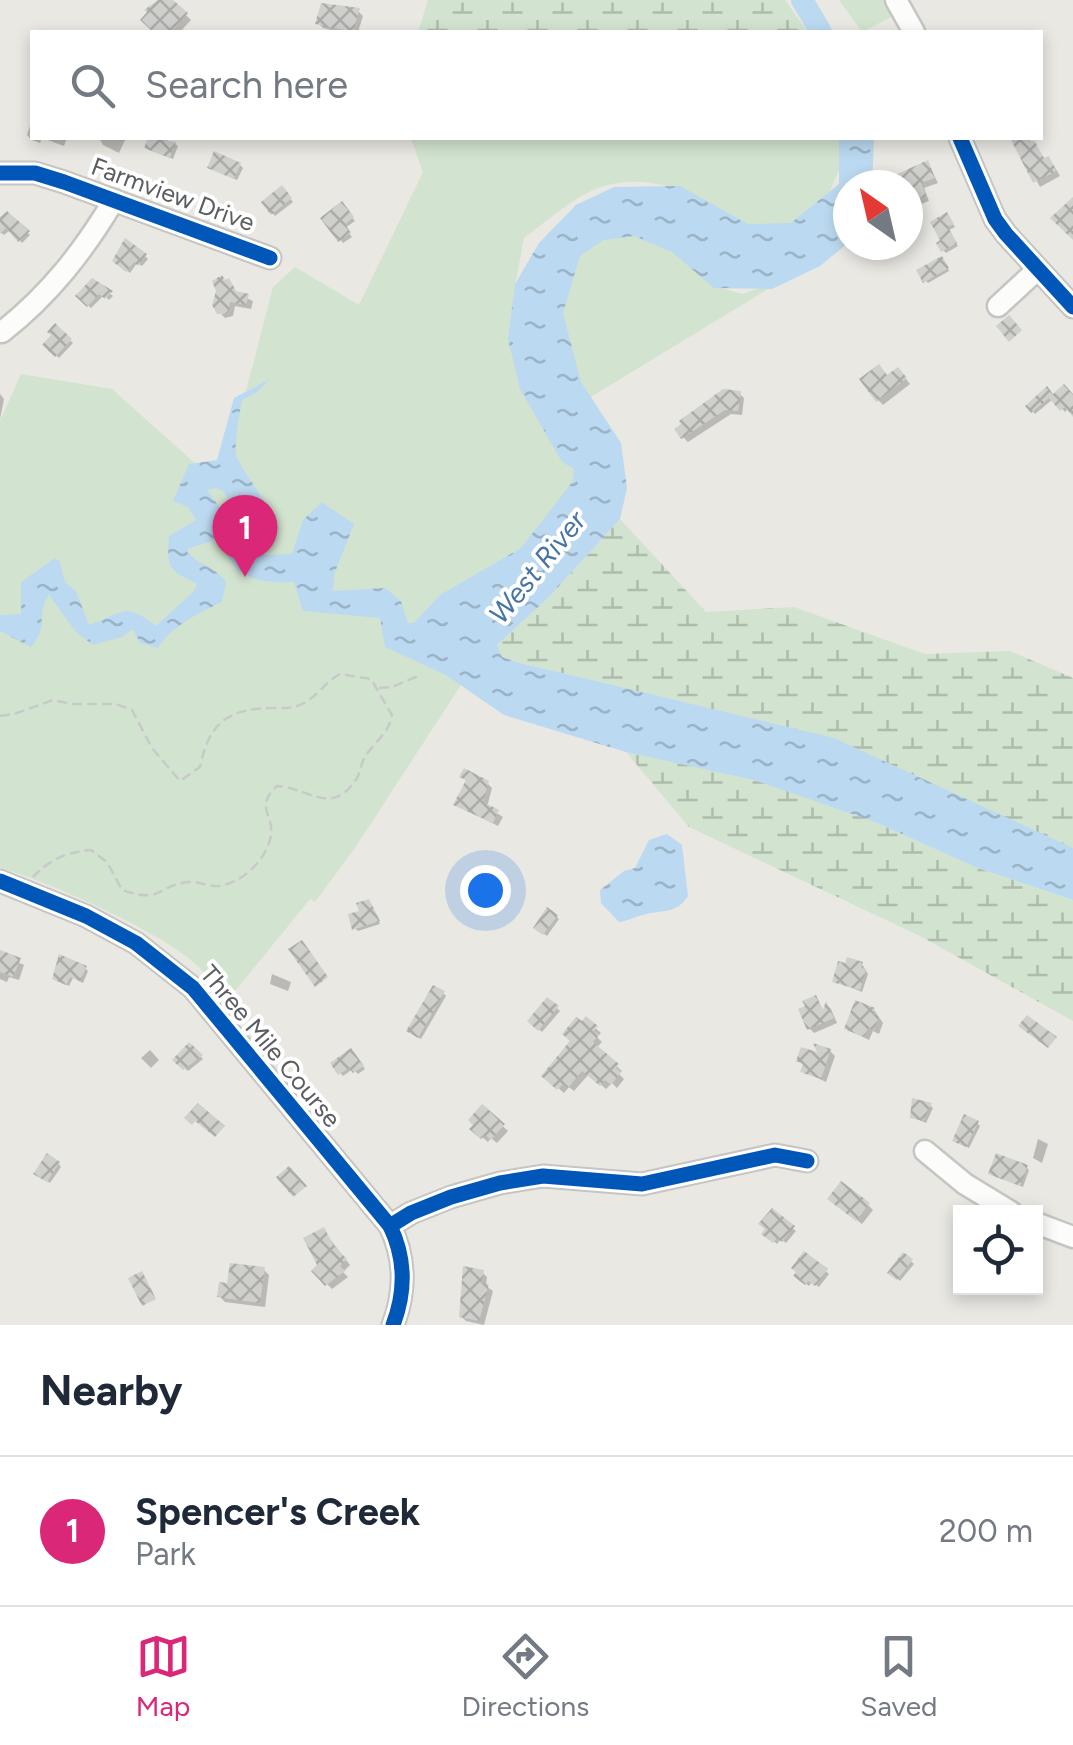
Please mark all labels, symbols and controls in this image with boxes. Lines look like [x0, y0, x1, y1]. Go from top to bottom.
search box [30, 30, 1043, 140]
icon: search [65, 58, 120, 113]
text: Search here [145, 62, 348, 108]
street label: Farmview Drive [87, 151, 259, 237]
north arrow [833, 170, 923, 260]
pin: 1 [212, 494, 278, 577]
water label: West River [481, 503, 594, 630]
your location [460, 865, 511, 916]
street label: Three Mile Course [195, 959, 347, 1133]
map controls [953, 1205, 1043, 1295]
button: locate [953, 1205, 1043, 1295]
text: Nearby [40, 1365, 182, 1416]
text: Spencer's Creek [135, 1489, 420, 1535]
text: 1 [66, 1512, 79, 1550]
text: 200 m [939, 1512, 1033, 1550]
text: Park [135, 1535, 196, 1573]
tab: Map [136, 1629, 191, 1723]
tab: Directions [462, 1629, 589, 1723]
tab: Saved [860, 1629, 937, 1723]

